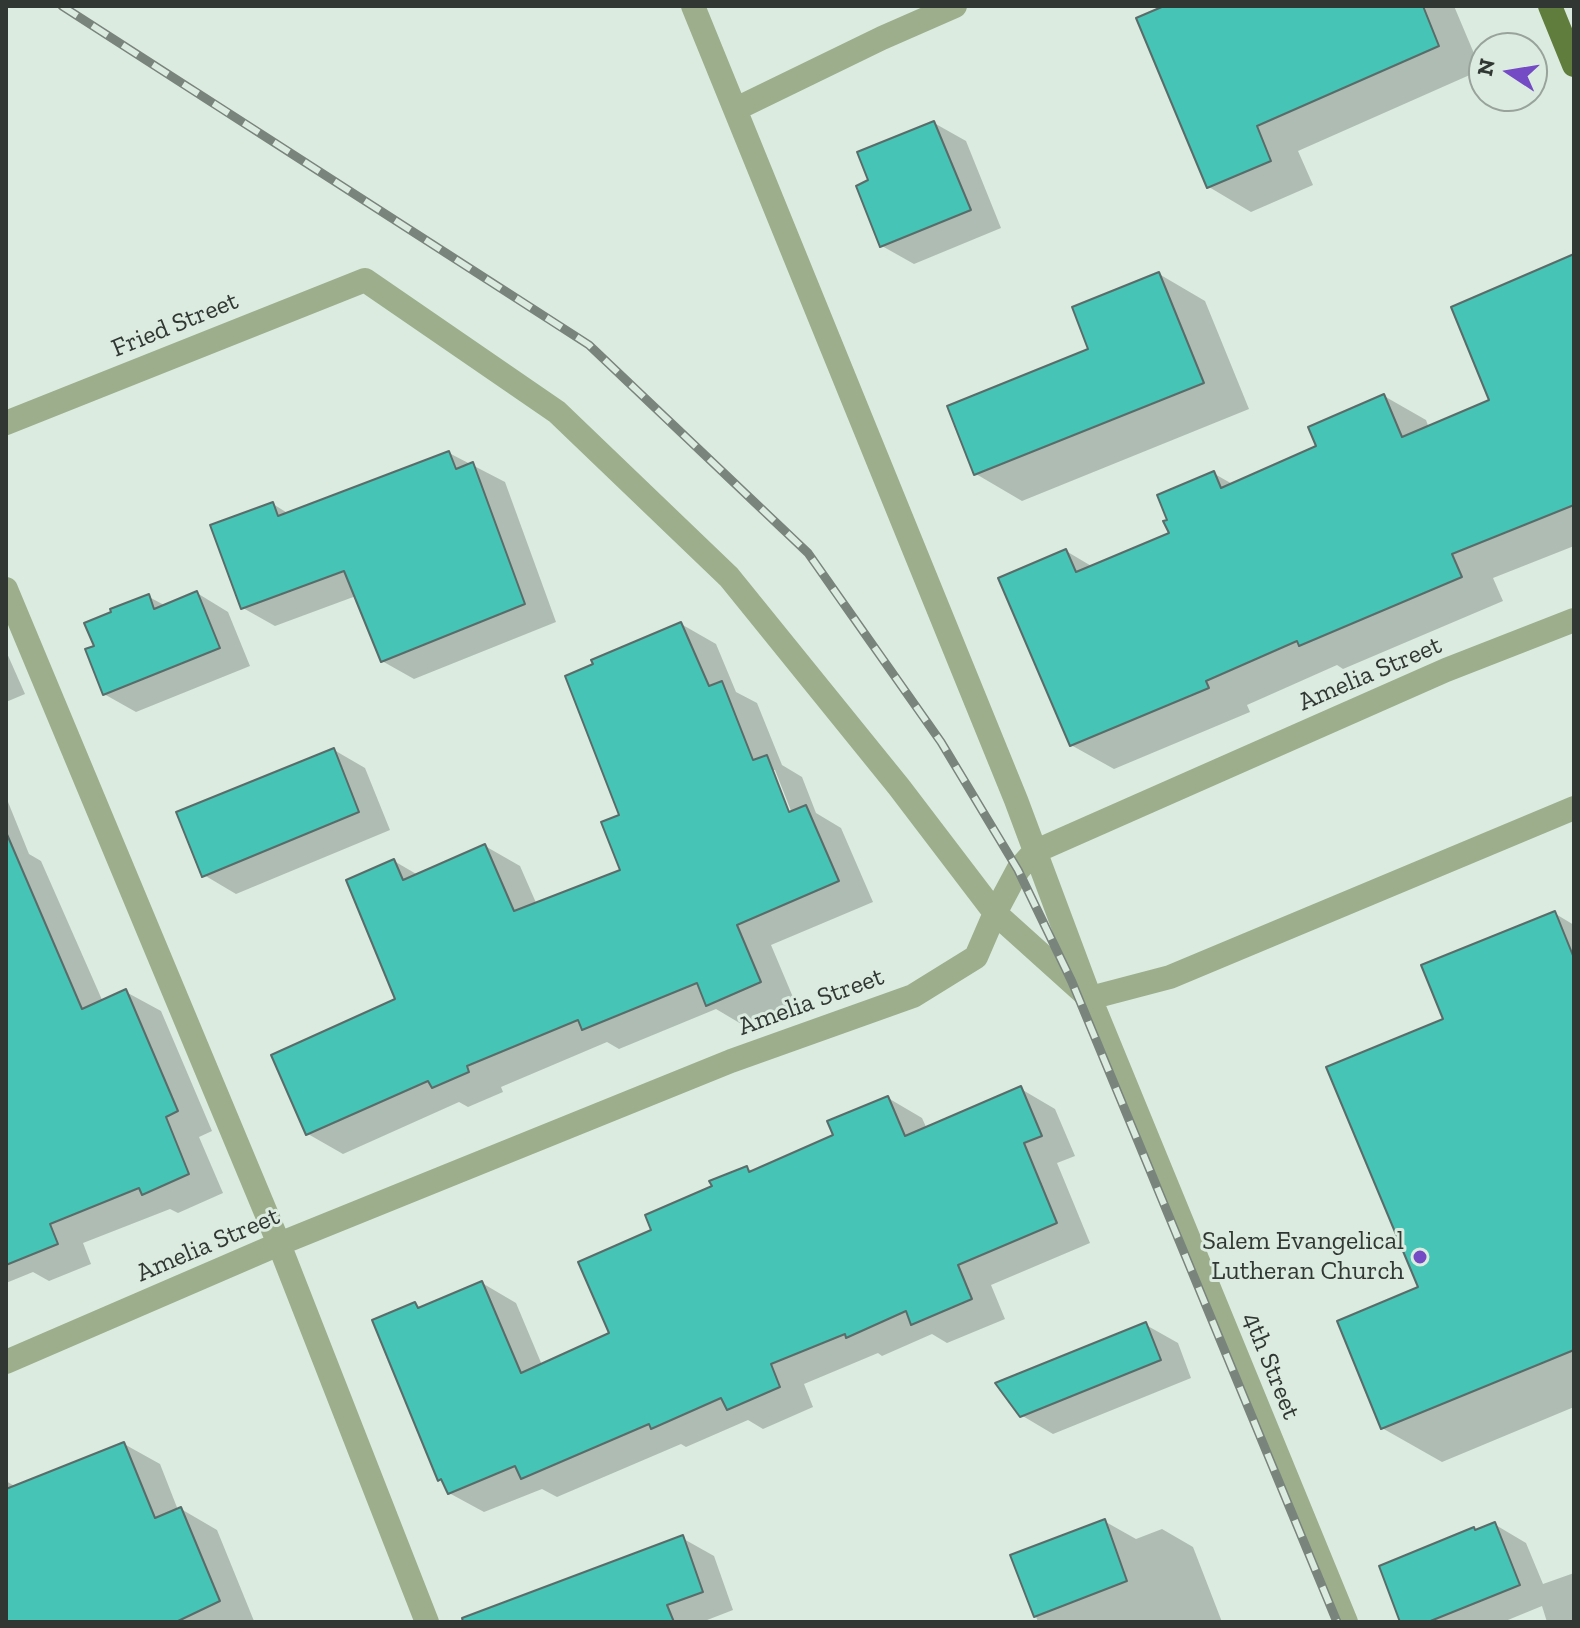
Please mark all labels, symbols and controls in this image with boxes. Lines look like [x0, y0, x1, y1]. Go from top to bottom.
north arrow [1468, 32, 1548, 112]
text: N [1471, 56, 1501, 78]
street label: Fried Street [107, 286, 243, 364]
street label: Amelia Street [1294, 630, 1446, 718]
street label: Amelia Street [734, 961, 888, 1043]
street label: Amelia Street [132, 1201, 284, 1289]
place label: Salem Evangelical Lutheran Church [1202, 1226, 1404, 1288]
marker: Salem Evangelical Lutheran Church [1411, 1248, 1429, 1266]
street label: 4th Street [1235, 1308, 1307, 1424]

